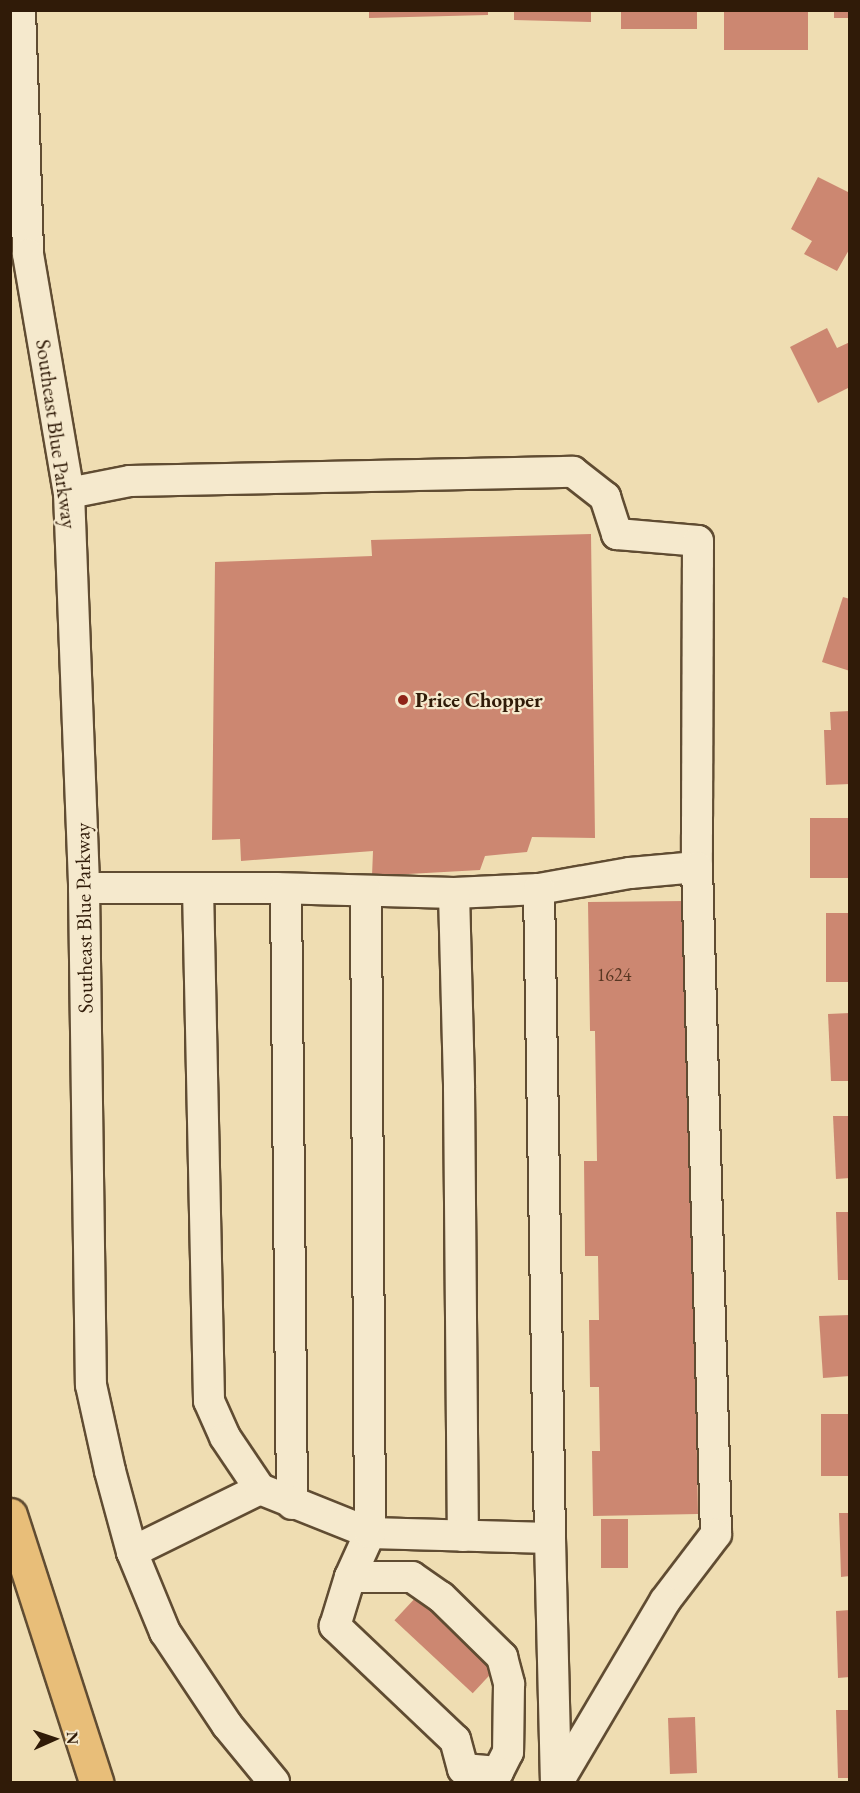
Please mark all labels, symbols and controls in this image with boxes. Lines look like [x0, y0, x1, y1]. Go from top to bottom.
street label: Southeast Blue Parkway [30, 338, 82, 530]
place label: Price Chopper [415, 687, 543, 713]
marker: Price Chopper [396, 693, 410, 707]
street label: Southeast Blue Parkway [70, 822, 98, 1014]
house number: 1624 [597, 964, 631, 986]
north arrow [24, 1709, 84, 1769]
text: N [62, 1731, 83, 1745]

